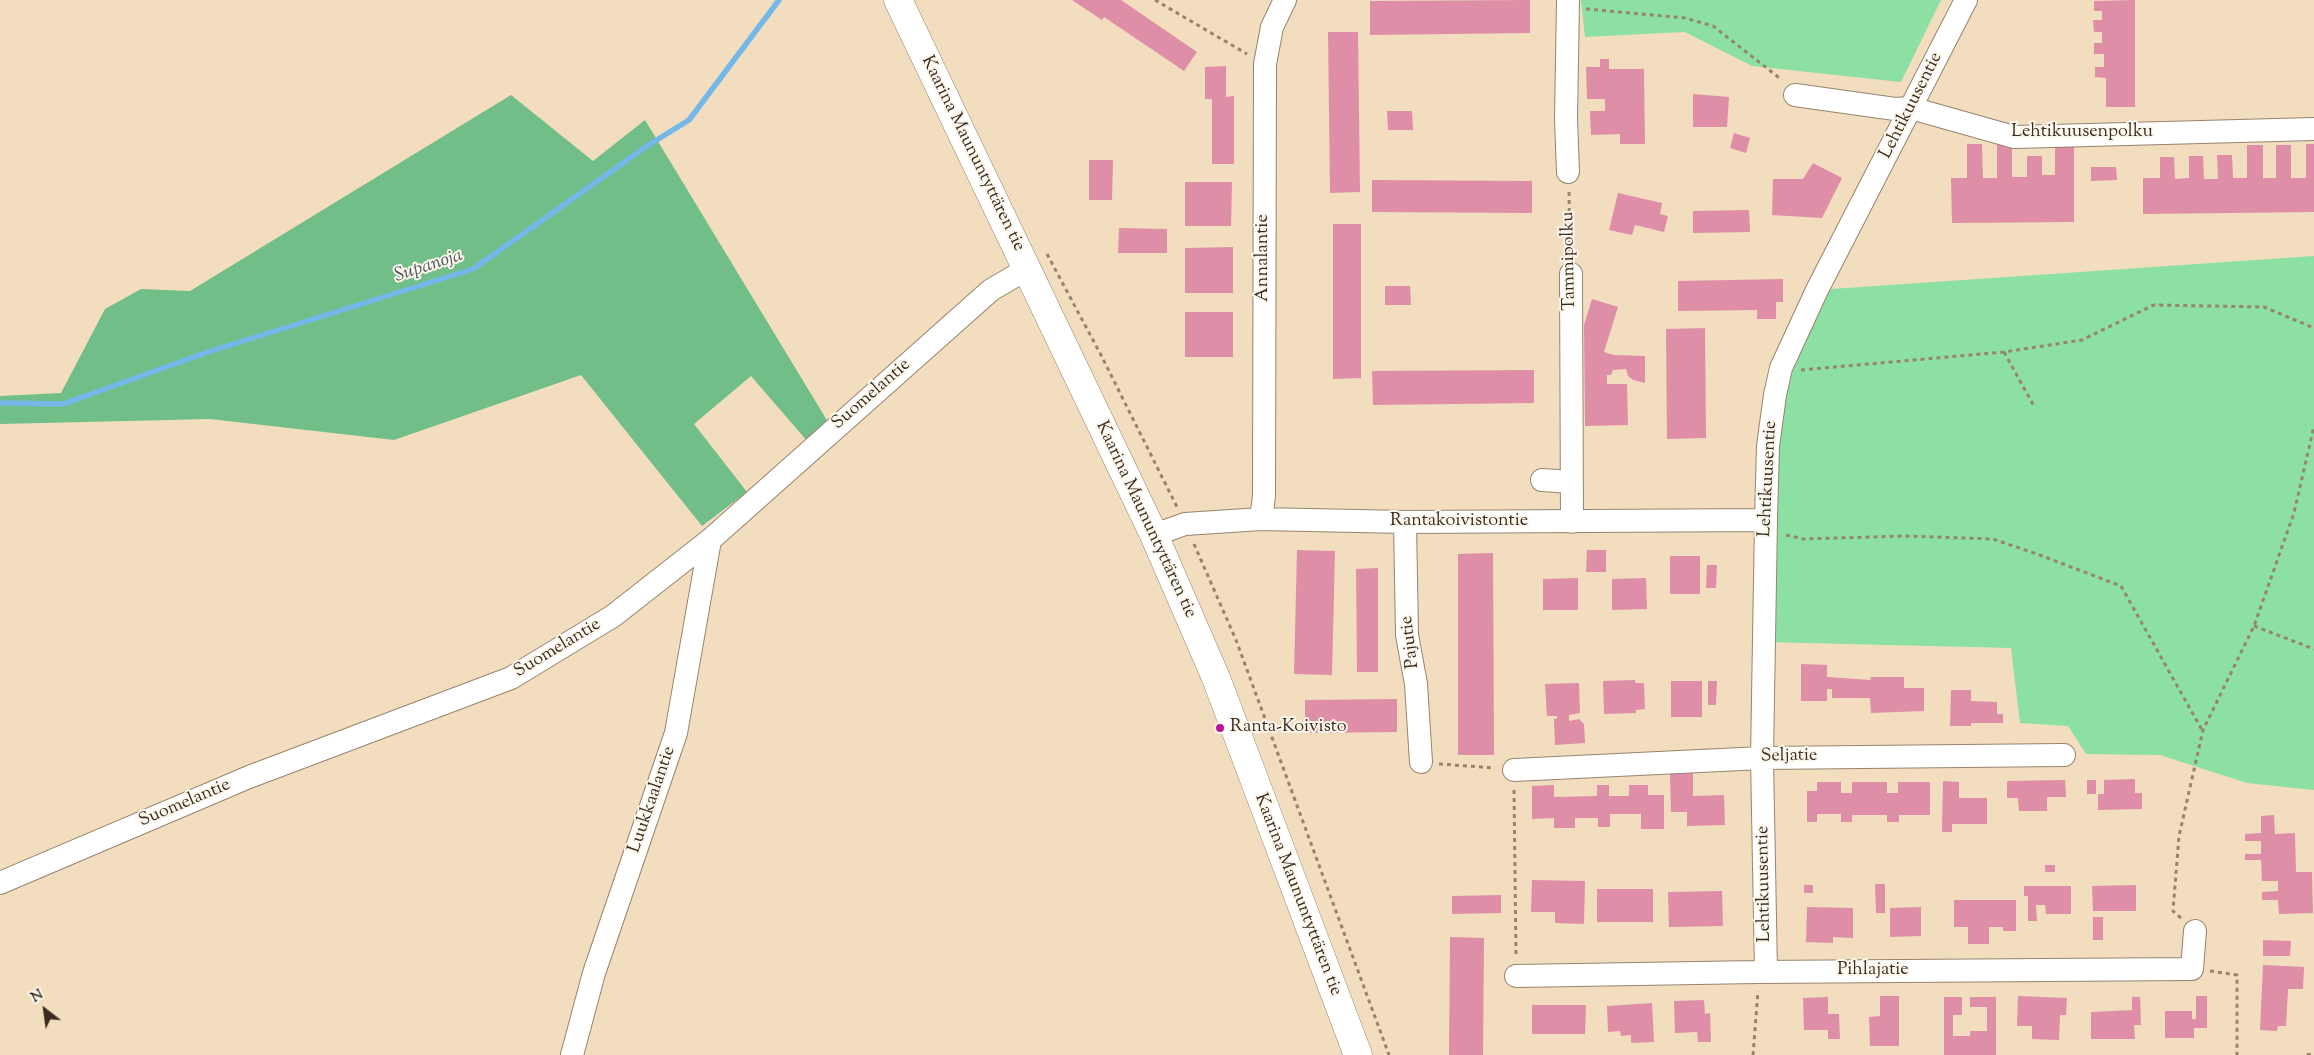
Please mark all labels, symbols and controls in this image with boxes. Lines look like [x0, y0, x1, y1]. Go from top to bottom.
street label: Lehtikuusentie [1876, 49, 1948, 163]
street label: Kaarina Maununtyttären tie [915, 53, 1029, 255]
street label: Lehtikuusenpolku [2011, 122, 2153, 144]
street label: Tammipolku [1558, 211, 1582, 311]
street label: Annalantie [1253, 214, 1275, 302]
water label: Supanoja [392, 245, 466, 289]
street label: Suomelantie [828, 355, 916, 435]
street label: Kaarina Maununtyttären tie [1090, 418, 1200, 622]
street label: Lehtikuusentie [1755, 420, 1783, 538]
street label: Rantakoivistontie [1390, 511, 1528, 533]
street label: Pajutie [1397, 614, 1425, 670]
street label: Suomelantie [511, 615, 605, 683]
place label: Ranta-Koivisto [1230, 717, 1347, 739]
marker: Ranta-Koivisto [1214, 722, 1226, 734]
street label: Luukkaalantie [625, 744, 681, 856]
street label: Seljatie [1761, 746, 1817, 768]
street label: Suomelantie [136, 775, 234, 833]
street label: Kaarina Maununtyttären tie [1248, 791, 1346, 999]
street label: Lehtikuusentie [1753, 826, 1777, 942]
street label: Pihlajatie [1837, 960, 1909, 982]
north arrow [20, 985, 70, 1035]
text: N [28, 986, 47, 1008]

